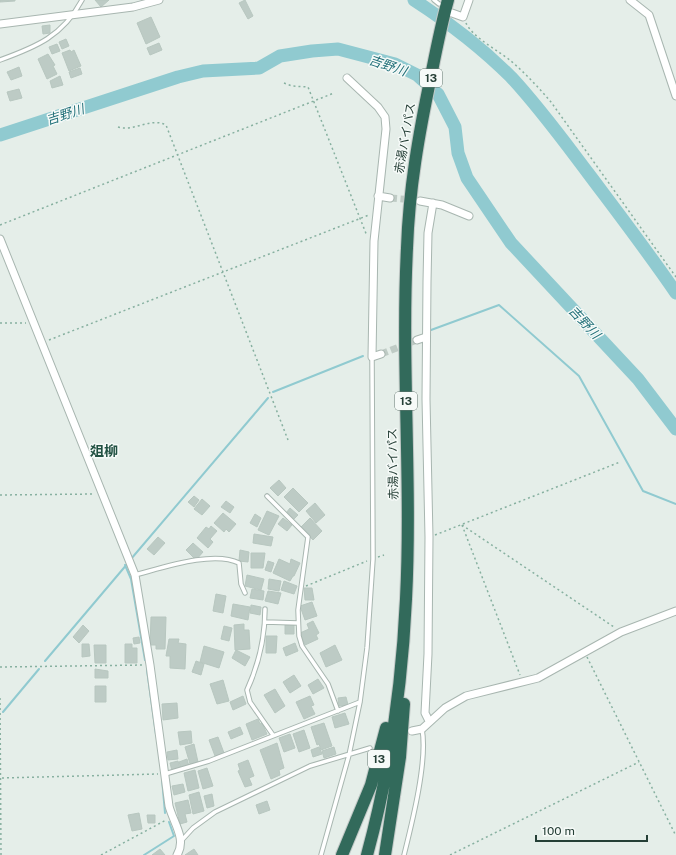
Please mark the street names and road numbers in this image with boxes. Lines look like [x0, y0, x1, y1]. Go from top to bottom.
road number: 13 [420, 69, 442, 87]
street label: 赤湯バイパス [392, 101, 418, 175]
road number: 13 [395, 392, 417, 410]
street label: 赤湯バイパス [385, 428, 401, 500]
road number: 13 [368, 750, 390, 768]

